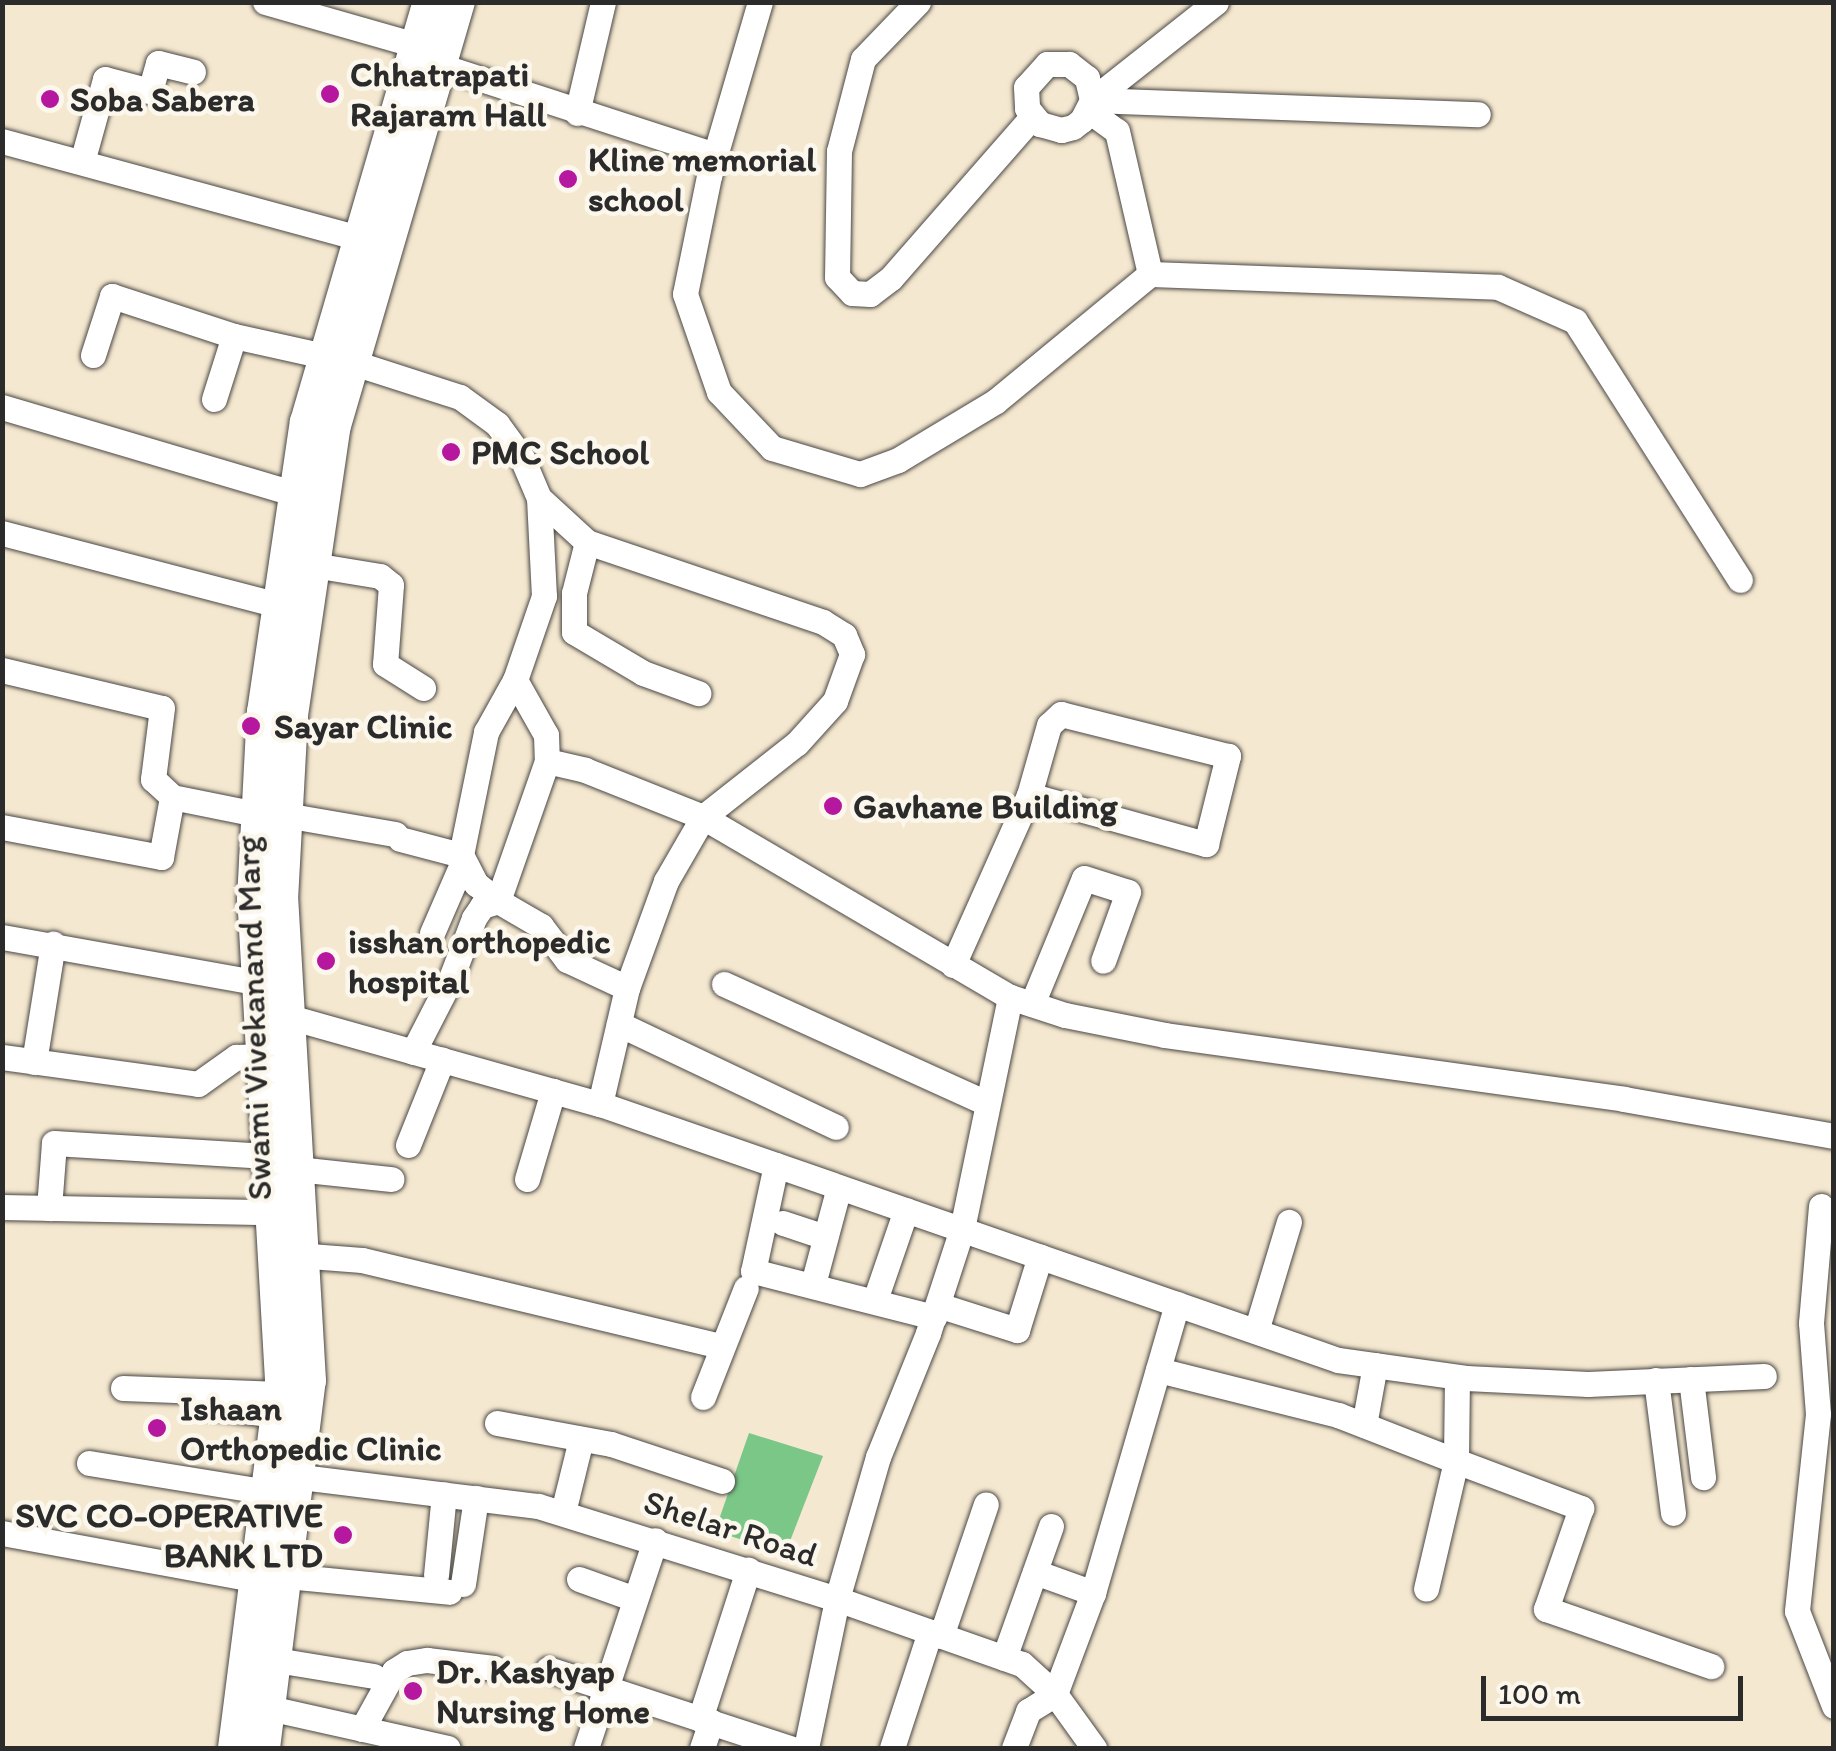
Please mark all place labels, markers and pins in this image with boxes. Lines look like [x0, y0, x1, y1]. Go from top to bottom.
place label: Chhatrapati Rajaram Hall [350, 53, 546, 135]
place label: Soba Sabera [70, 78, 255, 120]
marker: Chhatrapati Rajaram Hall [319, 83, 341, 105]
marker: Soba Sabera [39, 88, 61, 110]
place label: Kline memorial school [588, 138, 815, 220]
marker: Kline memorial school [557, 168, 579, 190]
place label: PMC School [471, 431, 649, 473]
marker: PMC School [440, 441, 462, 463]
place label: Sayar Clinic [274, 705, 452, 747]
marker: Sayar Clinic [238, 713, 264, 739]
place label: Gavhane Building [853, 785, 1117, 827]
marker: Gavhane Building [822, 795, 844, 817]
place label: isshan orthopedic hospital [348, 920, 612, 1002]
marker: isshan orthopedic hospital [313, 948, 339, 974]
place label: Ishaan Orthopedic Clinic [180, 1387, 441, 1469]
marker: Ishaan Orthopedic Clinic [144, 1415, 170, 1441]
place label: SVC CO-OPERATIVE BANK LTD [15, 1494, 323, 1576]
marker: SVC CO-OPERATIVE BANK LTD [332, 1524, 354, 1546]
place label: Dr. Kashyap Nursing Home [436, 1650, 651, 1732]
marker: Dr. Kashyap Nursing Home [400, 1678, 426, 1704]

